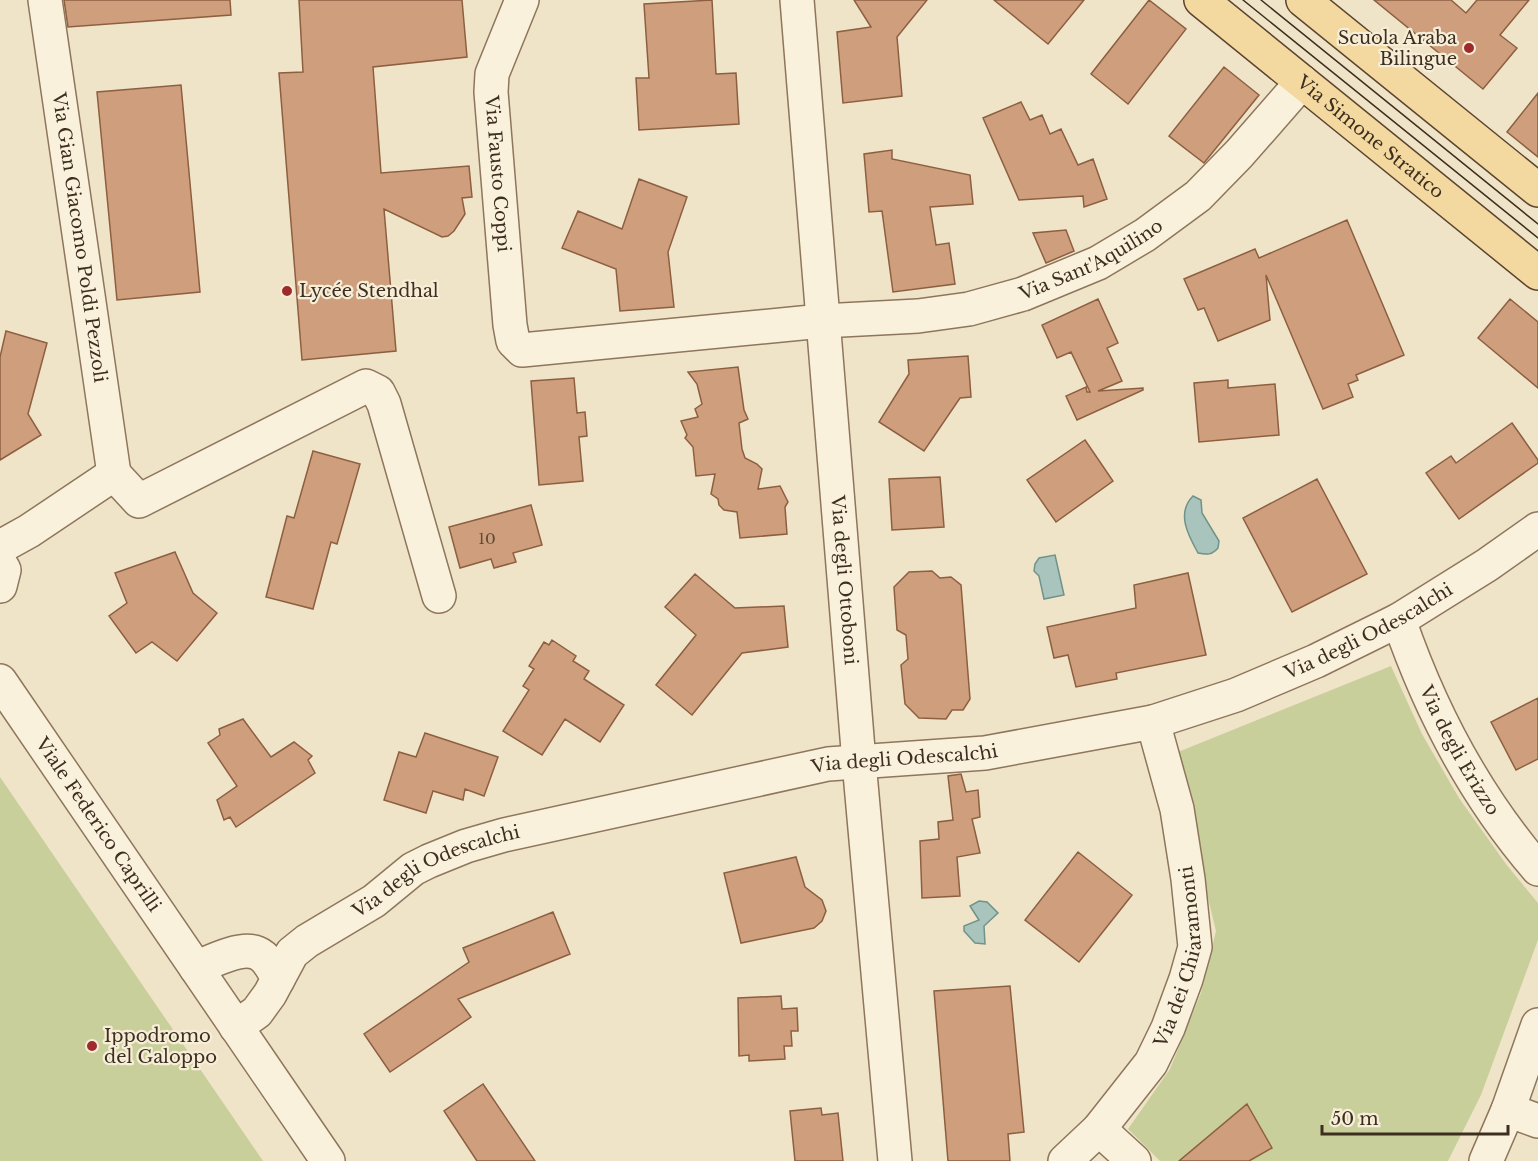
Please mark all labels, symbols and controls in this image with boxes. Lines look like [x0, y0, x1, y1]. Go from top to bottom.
place label: Scuola Araba Bilingue [1338, 27, 1457, 70]
marker: Scuola Araba Bilingue [1462, 41, 1476, 55]
street label: Via Simone Stratico [1292, 70, 1448, 203]
street label: Via Gian Giacomo Poldi Pezzoli [47, 90, 112, 384]
street label: Via Fausto Coppi [480, 94, 515, 253]
street label: Via Sant'Aquilino [1015, 215, 1167, 306]
place label: Lycée Stendhal [299, 280, 439, 302]
marker: Lycée Stendhal [280, 284, 294, 298]
street label: Via degli Ottoboni [826, 493, 862, 666]
house number: 10 [478, 529, 496, 548]
street label: Via degli Odescalchi [1280, 578, 1457, 684]
street label: Via degli Erizzo [1414, 681, 1504, 820]
street label: Viale Federico Caprilli [30, 733, 165, 916]
street label: Via degli Odescalchi [808, 740, 1000, 779]
street label: Via degli Odescalchi [348, 821, 522, 923]
street label: Via dei Chiaramonti [1149, 864, 1206, 1052]
place label: Ippodromo del Galoppo [104, 1025, 217, 1068]
marker: Ippodromo del Galoppo [85, 1039, 99, 1053]
scale bar [1322, 1098, 1508, 1136]
text: 50 m [1331, 1108, 1379, 1130]

